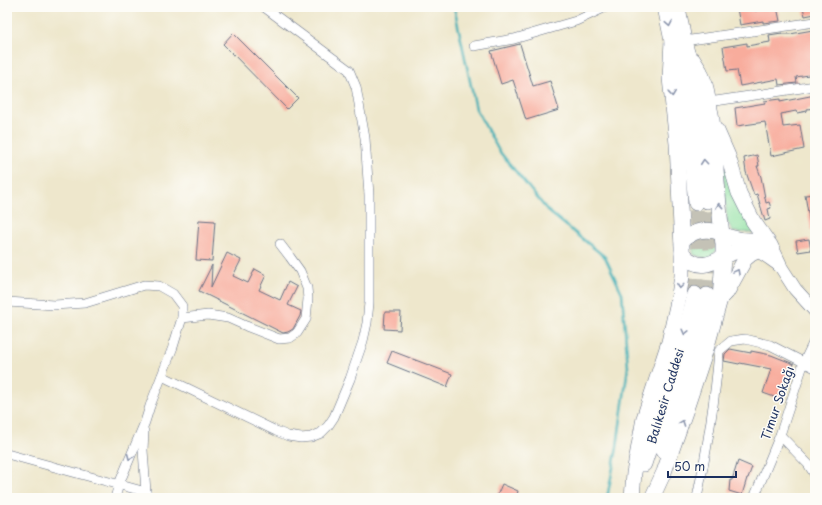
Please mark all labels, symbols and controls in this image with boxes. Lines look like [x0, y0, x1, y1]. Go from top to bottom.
one-way arrow [664, 21, 672, 27]
one-way arrow [667, 91, 676, 97]
one-way arrow [699, 159, 708, 165]
one-way arrow [714, 203, 723, 209]
one-way arrow [733, 269, 740, 276]
one-way arrow [676, 283, 685, 289]
one-way arrow [681, 328, 690, 335]
street label: Balıkesir Caddesi [642, 346, 688, 446]
street label: Timur Sokağı [756, 364, 798, 442]
one-way arrow [677, 419, 685, 426]
one-way arrow [127, 453, 135, 461]
scale bar [668, 453, 736, 479]
text: 50 m [674, 457, 705, 475]

